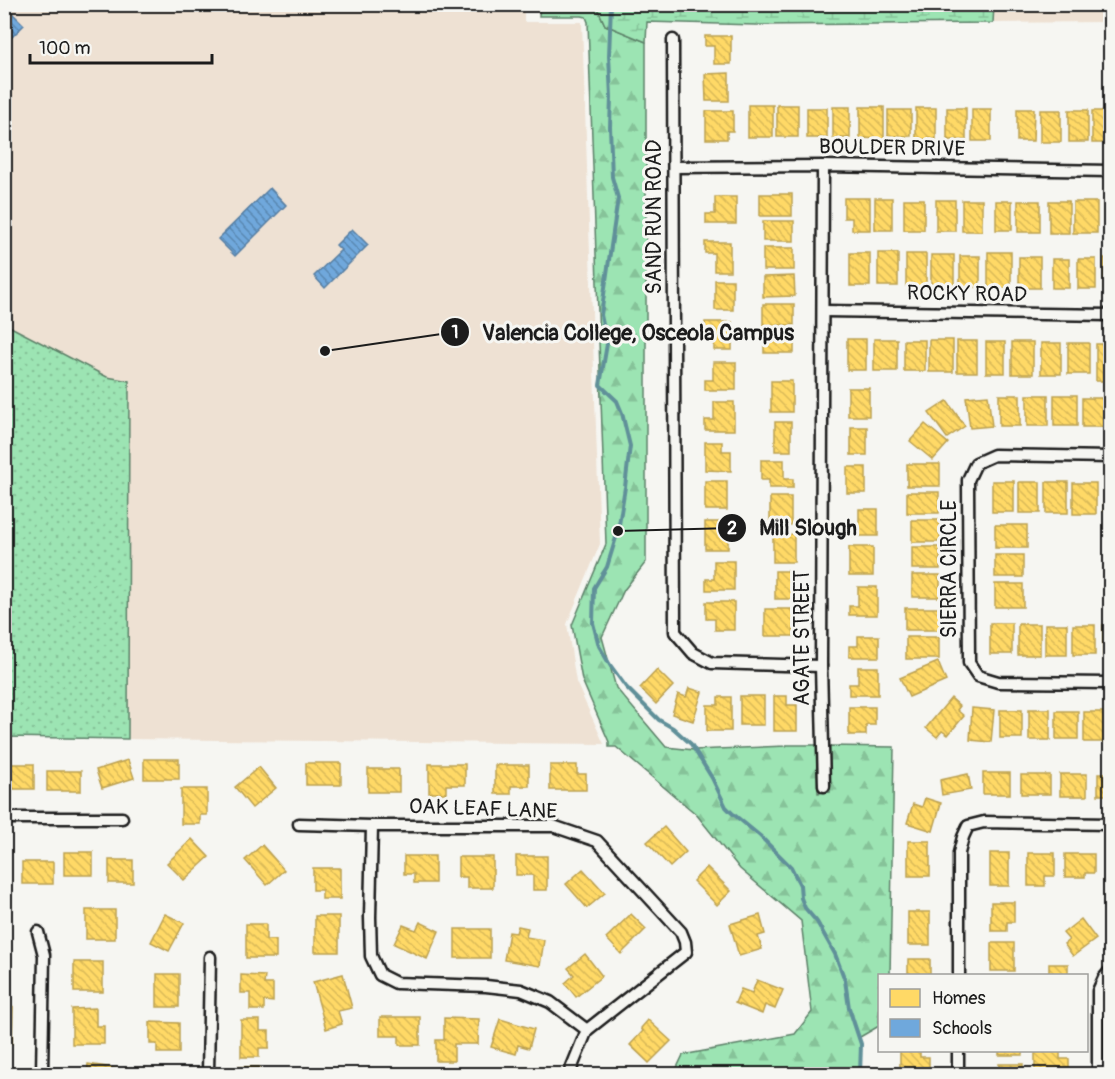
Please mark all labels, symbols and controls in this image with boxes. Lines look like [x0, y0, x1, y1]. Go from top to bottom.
scale bar [30, 27, 212, 65]
text: 100 m [39, 37, 91, 60]
street label: BOULDER DRIVE [819, 133, 966, 163]
street label: SAND RUN ROAD [641, 140, 668, 294]
street label: ROCKY ROAD [907, 279, 1027, 309]
callout: Valencia College, Osceola Campus [440, 312, 806, 352]
text: Valencia College, Osceola Campus [482, 319, 794, 347]
text: 1 [451, 321, 459, 344]
street label: SIERRA CIRCLE [936, 500, 963, 638]
callout: Mill Slough [717, 508, 868, 548]
text: Mill Slough [759, 514, 857, 542]
text: 2 [727, 517, 737, 540]
street label: AGATE STREET [789, 570, 816, 706]
street label: OAK LEAF LANE [408, 793, 558, 825]
legend [878, 974, 1088, 1052]
text: Homes [932, 987, 985, 1010]
text: Schools [932, 1017, 992, 1040]

